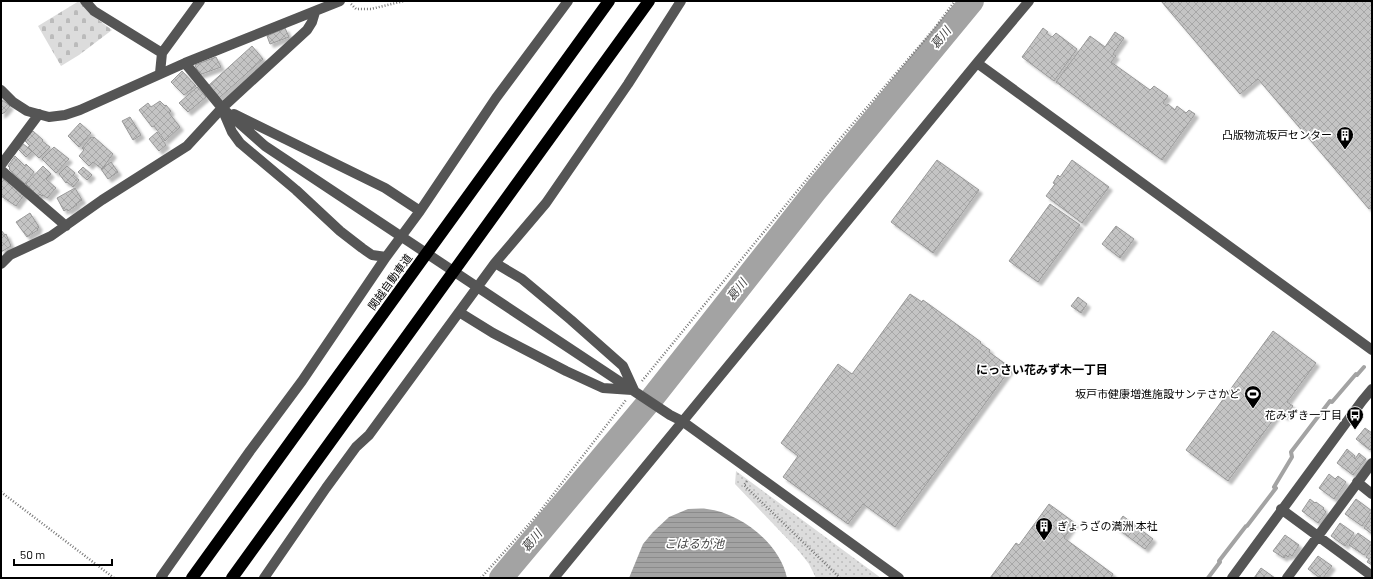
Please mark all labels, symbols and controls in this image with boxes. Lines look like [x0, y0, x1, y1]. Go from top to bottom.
water label: 葛川 [927, 22, 954, 51]
building icon: 凸版物流坂戸センター [1335, 125, 1355, 150]
place label: 凸版物流坂戸センター [1222, 128, 1332, 141]
street label: 関越自動車道 [365, 251, 414, 312]
water label: 葛川 [723, 274, 750, 303]
district label: にっさい花みず木一丁目 [976, 362, 1108, 376]
sports icon: 坂戸市健康増進施設サンテさかど [1243, 384, 1263, 409]
place label: 坂戸市健康増進施設サンテさかど [1075, 387, 1240, 400]
bus stop icon: 花みずき一丁目 [1345, 405, 1365, 430]
place label: 花みずき一丁目 [1265, 408, 1342, 421]
building icon: ぎょうざの満洲 本社 [1034, 516, 1054, 541]
place label: ぎょうざの満洲 本社 [1057, 519, 1158, 532]
water label: 葛川 [518, 525, 546, 554]
water label: こはるが池 [664, 536, 725, 550]
scale bar [14, 541, 112, 567]
text: 50 m [20, 547, 45, 561]

